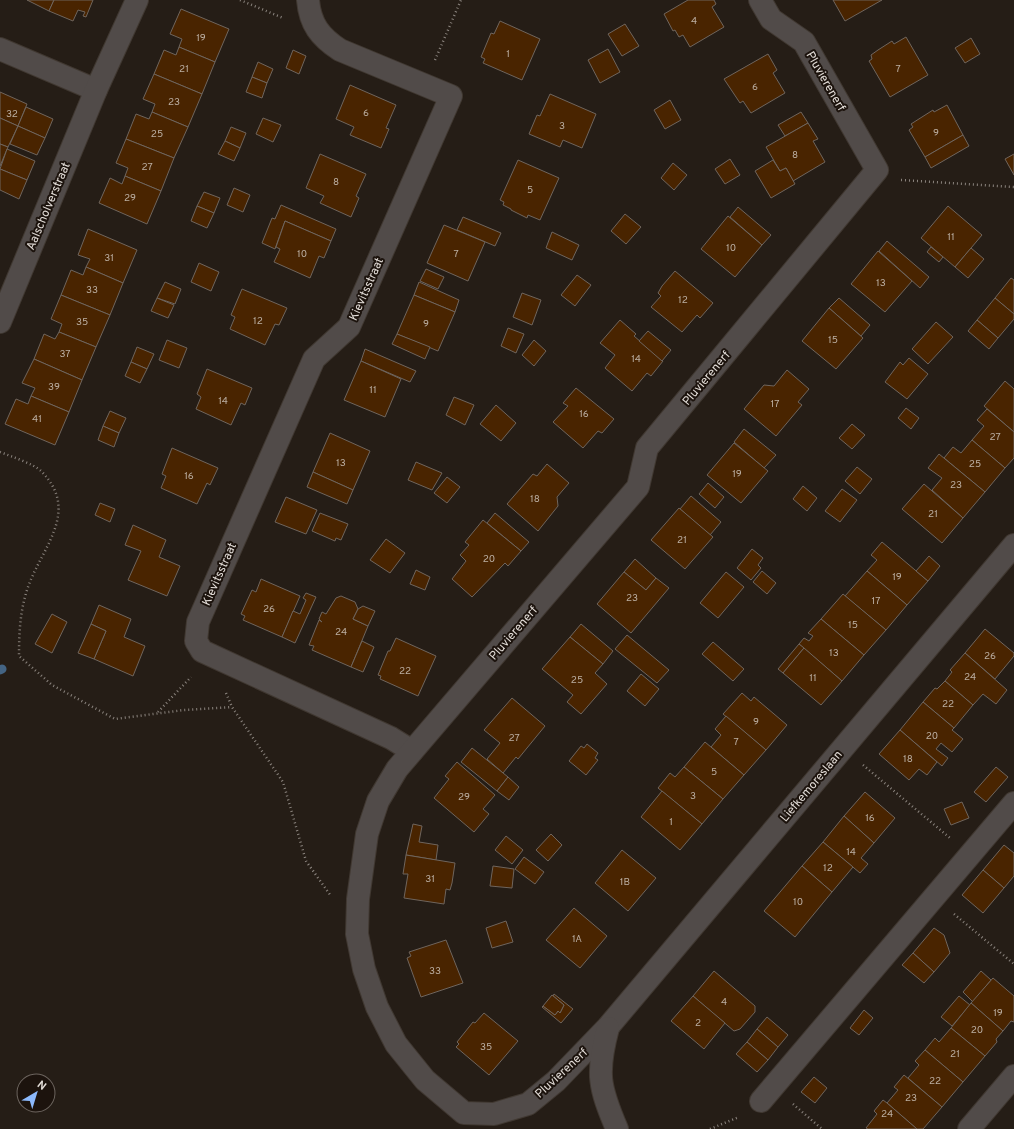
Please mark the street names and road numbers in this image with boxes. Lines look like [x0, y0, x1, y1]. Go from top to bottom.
street label: Pluvierenerf [802, 49, 849, 114]
street label: Aalscholverstraat [23, 160, 75, 253]
street label: Kievitsstraat [346, 255, 388, 323]
street label: Pluvierenerf [679, 348, 734, 409]
street label: Kievitsstraat [199, 540, 241, 608]
street label: Pluvierenerf [486, 603, 542, 664]
street label: Liefkemoreslaan [777, 748, 846, 826]
street label: Pluvierenerf [532, 1045, 591, 1102]

